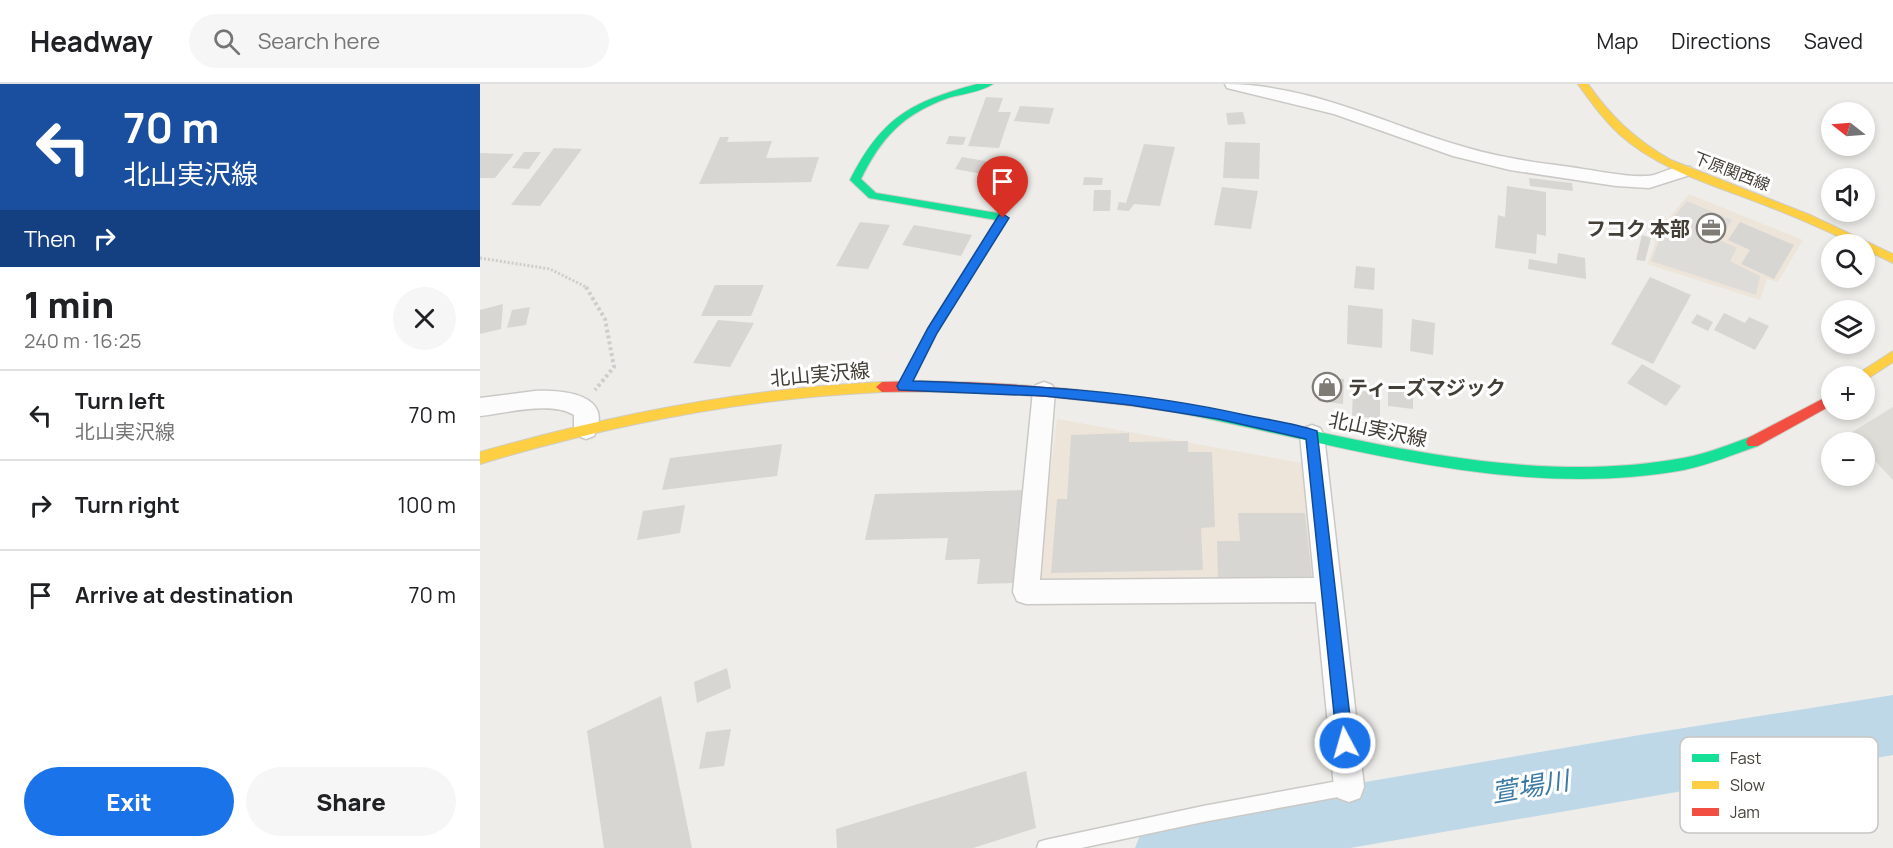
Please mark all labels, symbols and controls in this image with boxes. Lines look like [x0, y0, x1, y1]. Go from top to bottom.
search box [189, 14, 609, 68]
text: Headway [30, 22, 153, 60]
icon: search [210, 25, 243, 58]
text: Search here [258, 26, 380, 56]
text: Map [1597, 27, 1638, 55]
text: Directions [1671, 27, 1771, 55]
text: Saved [1804, 27, 1863, 55]
text: 70 m [123, 98, 219, 156]
north arrow [1821, 102, 1875, 156]
map controls [1821, 102, 1875, 486]
icon: left [24, 108, 102, 186]
street label: 下原関西線 [1691, 146, 1773, 196]
text: 北山実沢線 [123, 155, 258, 192]
pin [977, 156, 1028, 218]
icon: arrive [986, 165, 1019, 198]
button: sound [1821, 168, 1875, 222]
office icon: フコク 本部 [1695, 212, 1727, 244]
place label: フコク 本部 [1586, 215, 1690, 242]
icon: right [88, 222, 121, 255]
text: Then [24, 224, 76, 254]
button: search [1821, 234, 1875, 288]
text: 1 min [24, 280, 114, 329]
button: close [393, 287, 456, 350]
button: layers [1821, 300, 1875, 354]
text: 240 m · 16:25 [24, 327, 142, 354]
street label: 北山実沢線 [769, 356, 871, 392]
button: + [1821, 366, 1875, 420]
shop icon: ティーズマジック [1311, 371, 1343, 403]
place label: ティーズマジック [1348, 374, 1506, 401]
text: Turn left [75, 386, 165, 416]
icon: left [24, 399, 57, 432]
text: 70 m [408, 400, 456, 430]
street label: 北山実沢線 [1326, 405, 1430, 453]
text: 北山実沢線 [75, 418, 175, 445]
button: − [1821, 432, 1875, 486]
icon: right [24, 489, 57, 522]
text: Turn right [75, 490, 180, 520]
text: 100 m [398, 490, 456, 520]
icon: arrive [24, 579, 57, 612]
text: Arrive at destination [75, 580, 293, 610]
text: 70 m [408, 580, 456, 610]
position arrow [1313, 711, 1377, 775]
legend [1680, 737, 1878, 833]
text: Fast [1730, 747, 1761, 769]
water label: 萱場川 [1488, 761, 1574, 811]
button: Exit [24, 767, 234, 836]
button: Share [246, 767, 456, 836]
text: Slow [1730, 774, 1765, 796]
text: Jam [1730, 801, 1760, 823]

